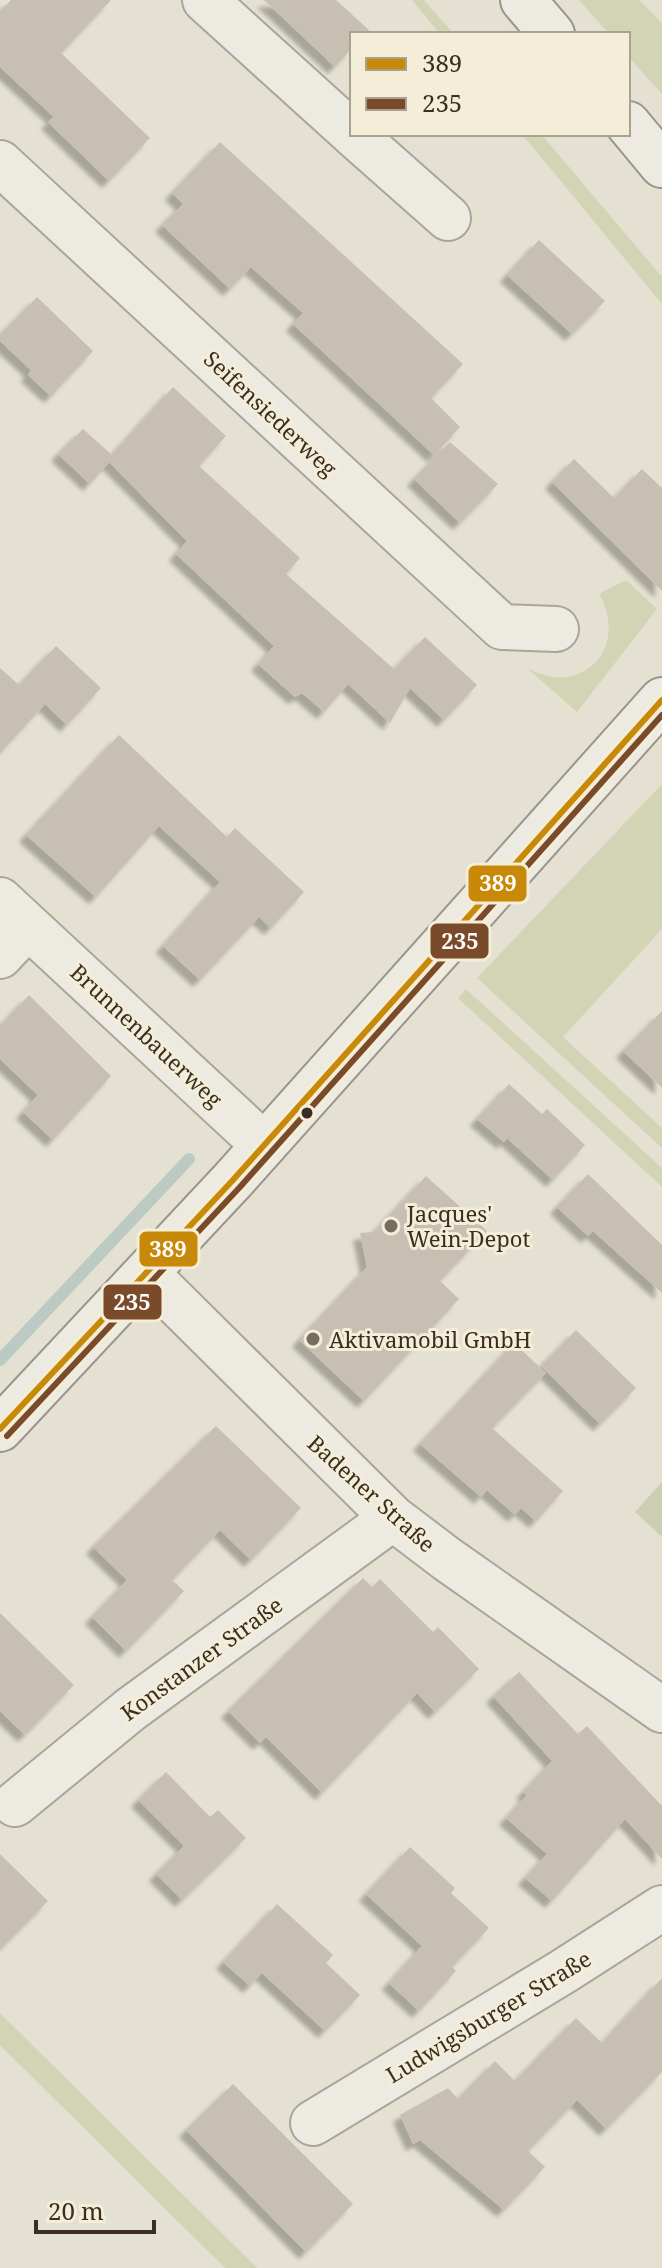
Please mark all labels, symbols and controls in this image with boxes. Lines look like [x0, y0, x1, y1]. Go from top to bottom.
legend [350, 32, 630, 136]
text: 389 [422, 46, 462, 79]
text: 235 [422, 86, 462, 119]
street label: Seifensiederweg [198, 343, 344, 483]
line badge: 389 [467, 864, 528, 903]
text: 389 [479, 867, 517, 897]
line badge: 235 [429, 922, 490, 960]
text: 235 [441, 925, 479, 955]
street label: Brunnenbauerweg [64, 957, 230, 1113]
unlabelled marker [299, 1105, 315, 1121]
place label: Jacques' Wein-Depot [406, 1198, 531, 1253]
marker: Jacques' Wein-Depot [382, 1217, 400, 1235]
line badge: 389 [138, 1230, 199, 1268]
text: 389 [149, 1233, 187, 1263]
line badge: 235 [102, 1283, 163, 1321]
text: 235 [113, 1286, 151, 1316]
place label: Aktivamobil GmbH [329, 1324, 531, 1354]
marker: Aktivamobil GmbH [304, 1330, 322, 1348]
street label: Badener Straße [302, 1428, 442, 1558]
street label: Konstanzer Straße [114, 1589, 288, 1727]
street label: Ludwigsburger Straße [380, 1943, 596, 2089]
scale bar [36, 2184, 154, 2234]
text: 20 m [48, 2194, 104, 2227]

